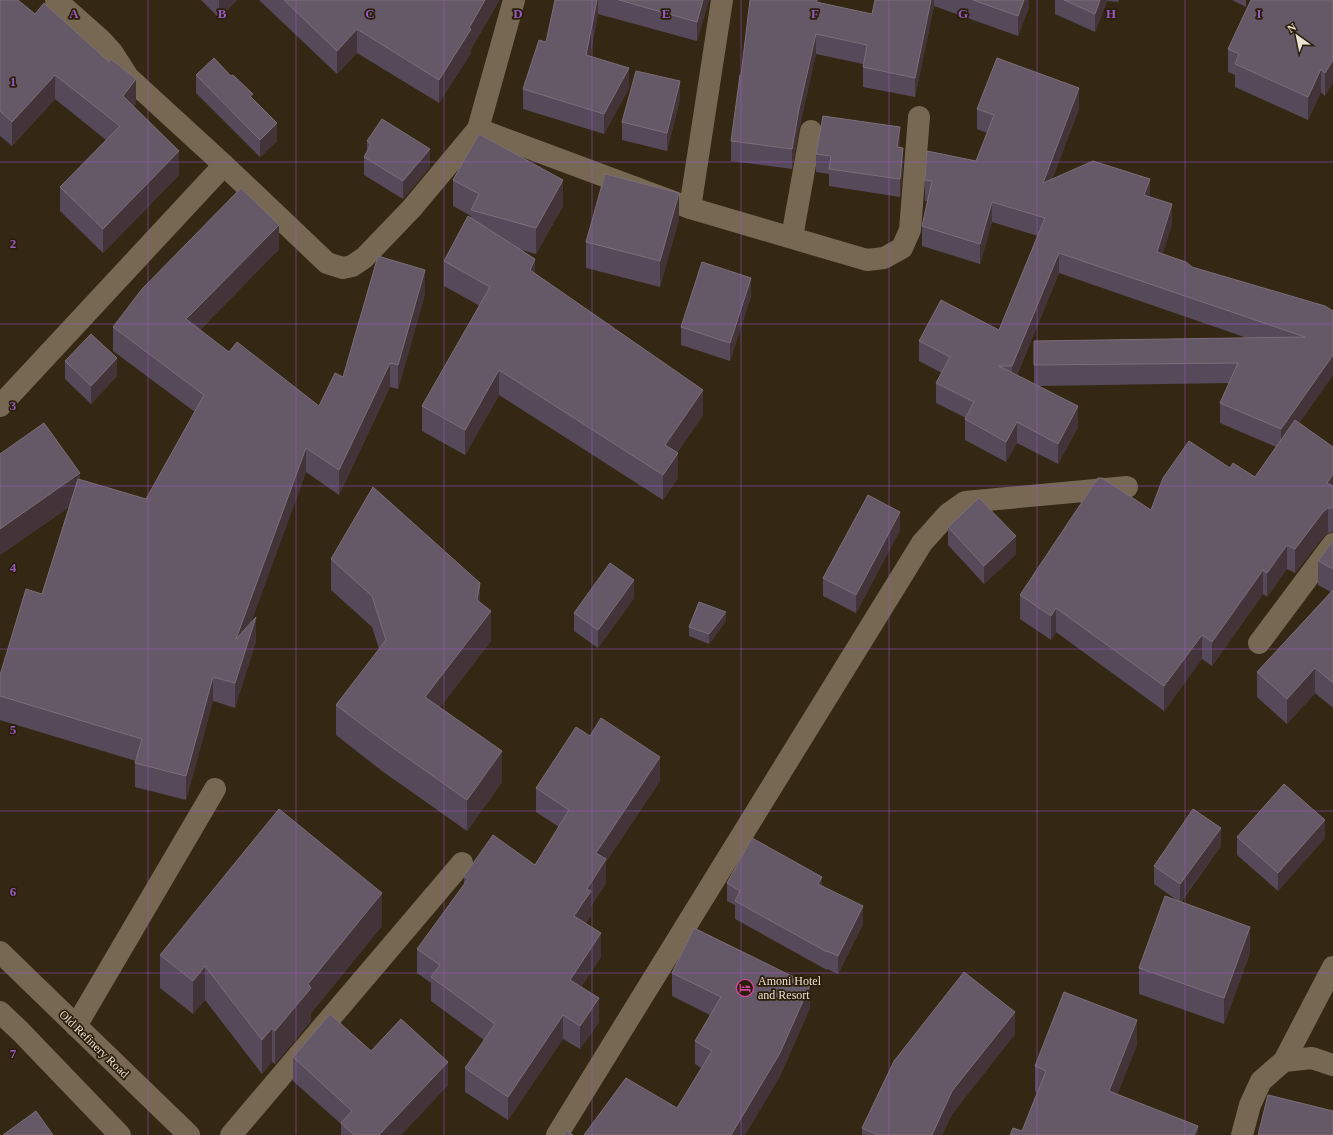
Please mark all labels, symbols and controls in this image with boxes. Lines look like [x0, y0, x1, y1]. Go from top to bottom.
text: A [69, 6, 79, 21]
text: B [218, 6, 227, 21]
text: C [365, 6, 375, 21]
text: D [513, 6, 523, 21]
text: E [662, 6, 670, 21]
text: F [811, 6, 819, 21]
text: G [958, 6, 968, 21]
text: H [1106, 6, 1116, 21]
text: I [1256, 6, 1262, 21]
north arrow [1277, 16, 1317, 56]
text: N [1285, 20, 1298, 35]
text: 1 [10, 74, 16, 89]
text: 2 [10, 236, 16, 251]
text: 3 [10, 398, 17, 413]
text: 4 [10, 560, 17, 575]
text: 5 [10, 722, 17, 737]
text: 6 [10, 884, 17, 899]
place label: Amoni Hotel and Resort [758, 974, 822, 1002]
hotel icon: Amoni Hotel and Resort [735, 978, 755, 998]
street label: Old Refinery Road [56, 1007, 132, 1081]
text: 7 [10, 1046, 17, 1061]

